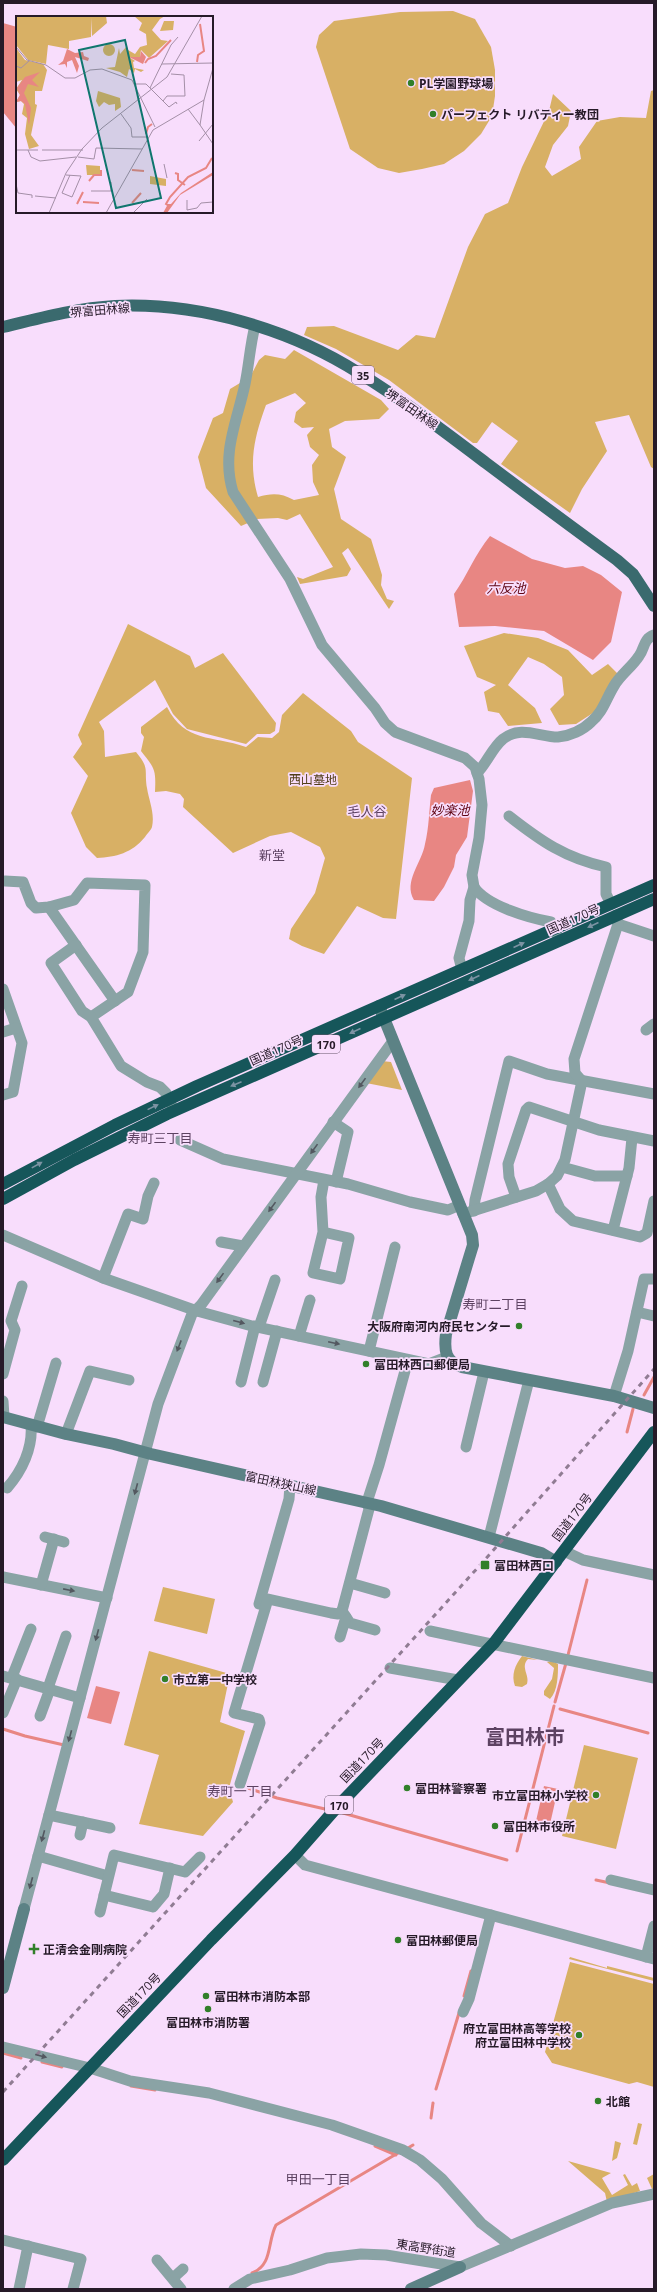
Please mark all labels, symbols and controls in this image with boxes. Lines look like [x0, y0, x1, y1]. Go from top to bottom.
inset map [16, 16, 213, 213]
place label: PL学園野球場 [419, 75, 493, 92]
marker: PL学園野球場 [406, 78, 416, 88]
place label: パーフェクト リバティー教団 [441, 106, 599, 123]
marker: パーフェクト リバティー教団 [428, 109, 438, 119]
street label: 堺富田林線 [69, 299, 131, 321]
road number: 35 [352, 366, 374, 384]
street label: 堺富田林線 [383, 385, 441, 433]
water label: 六反池 [486, 579, 527, 597]
park label: 西山墓地 [289, 771, 337, 788]
water label: 妙楽池 [430, 801, 471, 819]
district label: 毛人谷 [347, 802, 387, 820]
district label: 新堂 [259, 846, 285, 864]
street label: 国道170号 [544, 900, 602, 938]
one-way arrow [587, 922, 598, 928]
one-way arrow [513, 941, 525, 947]
one-way arrow [468, 975, 479, 981]
one-way arrow [394, 994, 405, 1000]
one-way arrow [349, 1028, 361, 1034]
street label: 国道170号 [247, 1031, 305, 1069]
road number: 170 [312, 1035, 340, 1053]
one-way arrow [358, 1078, 366, 1089]
one-way arrow [230, 1081, 242, 1087]
one-way arrow [147, 1104, 159, 1110]
district label: 寿町三丁目 [127, 1129, 193, 1147]
one-way arrow [310, 1143, 318, 1154]
one-way arrow [31, 1162, 43, 1169]
one-way arrow [268, 1201, 276, 1212]
one-way arrow [216, 1273, 224, 1283]
district label: 寿町二丁目 [462, 1295, 528, 1313]
place label: 大阪府南河内府民センター [367, 1318, 511, 1335]
one-way arrow [233, 1319, 245, 1325]
marker: 大阪府南河内府民センター [514, 1321, 524, 1331]
one-way arrow [176, 1340, 182, 1352]
one-way arrow [328, 1341, 340, 1347]
place label: 富田林西口郵便局 [374, 1356, 470, 1373]
marker: 富田林西口郵便局 [361, 1359, 371, 1369]
street label: 富田林狭山線 [244, 1467, 318, 1499]
one-way arrow [133, 1484, 139, 1496]
street label: 国道170号 [548, 1489, 596, 1545]
place label: 富田林西口 [494, 1557, 554, 1574]
marker: 富田林西口 [479, 1559, 491, 1571]
one-way arrow [63, 1588, 75, 1594]
one-way arrow [94, 1630, 100, 1642]
place label: 市立第一中学校 [173, 1671, 257, 1688]
marker: 市立第一中学校 [160, 1674, 170, 1684]
district label: 富田林市 [485, 1723, 565, 1750]
one-way arrow [67, 1730, 73, 1742]
street label: 国道170号 [336, 1734, 388, 1786]
place label: 富田林警察署 [415, 1780, 487, 1797]
district label: 寿町一丁目 [207, 1782, 273, 1800]
marker: 富田林警察署 [402, 1783, 412, 1793]
place label: 市立富田林小学校 [492, 1787, 588, 1804]
marker: 市立富田林小学校 [591, 1790, 601, 1800]
road number: 170 [325, 1796, 353, 1814]
place label: 富田林市役所 [503, 1818, 575, 1835]
marker: 富田林市役所 [490, 1821, 500, 1831]
one-way arrow [40, 1830, 46, 1842]
one-way arrow [27, 1877, 33, 1889]
place label: 富田林郵便局 [406, 1932, 478, 1949]
marker: 富田林郵便局 [393, 1935, 403, 1945]
place label: 正清会金剛病院 [43, 1941, 127, 1958]
marker: 正清会金剛病院 [28, 1943, 40, 1955]
street label: 国道170号 [113, 1969, 165, 2021]
place label: 富田林市消防本部 [214, 1988, 310, 2005]
marker: 富田林市消防本部 [201, 1991, 211, 2001]
marker: 富田林市消防署 [203, 2004, 213, 2014]
place label: 富田林市消防署 [166, 2014, 250, 2031]
place label: 府立富田林高等学校 府立富田林中学校 [463, 2020, 571, 2051]
marker: 府立富田林高等学校 府立富田林中学校 [574, 2030, 584, 2040]
one-way arrow [35, 2053, 47, 2059]
place label: 北館 [606, 2093, 630, 2110]
marker: 北館 [593, 2096, 603, 2106]
district label: 甲田一丁目 [285, 2170, 351, 2188]
street label: 東高野街道 [395, 2235, 457, 2261]

